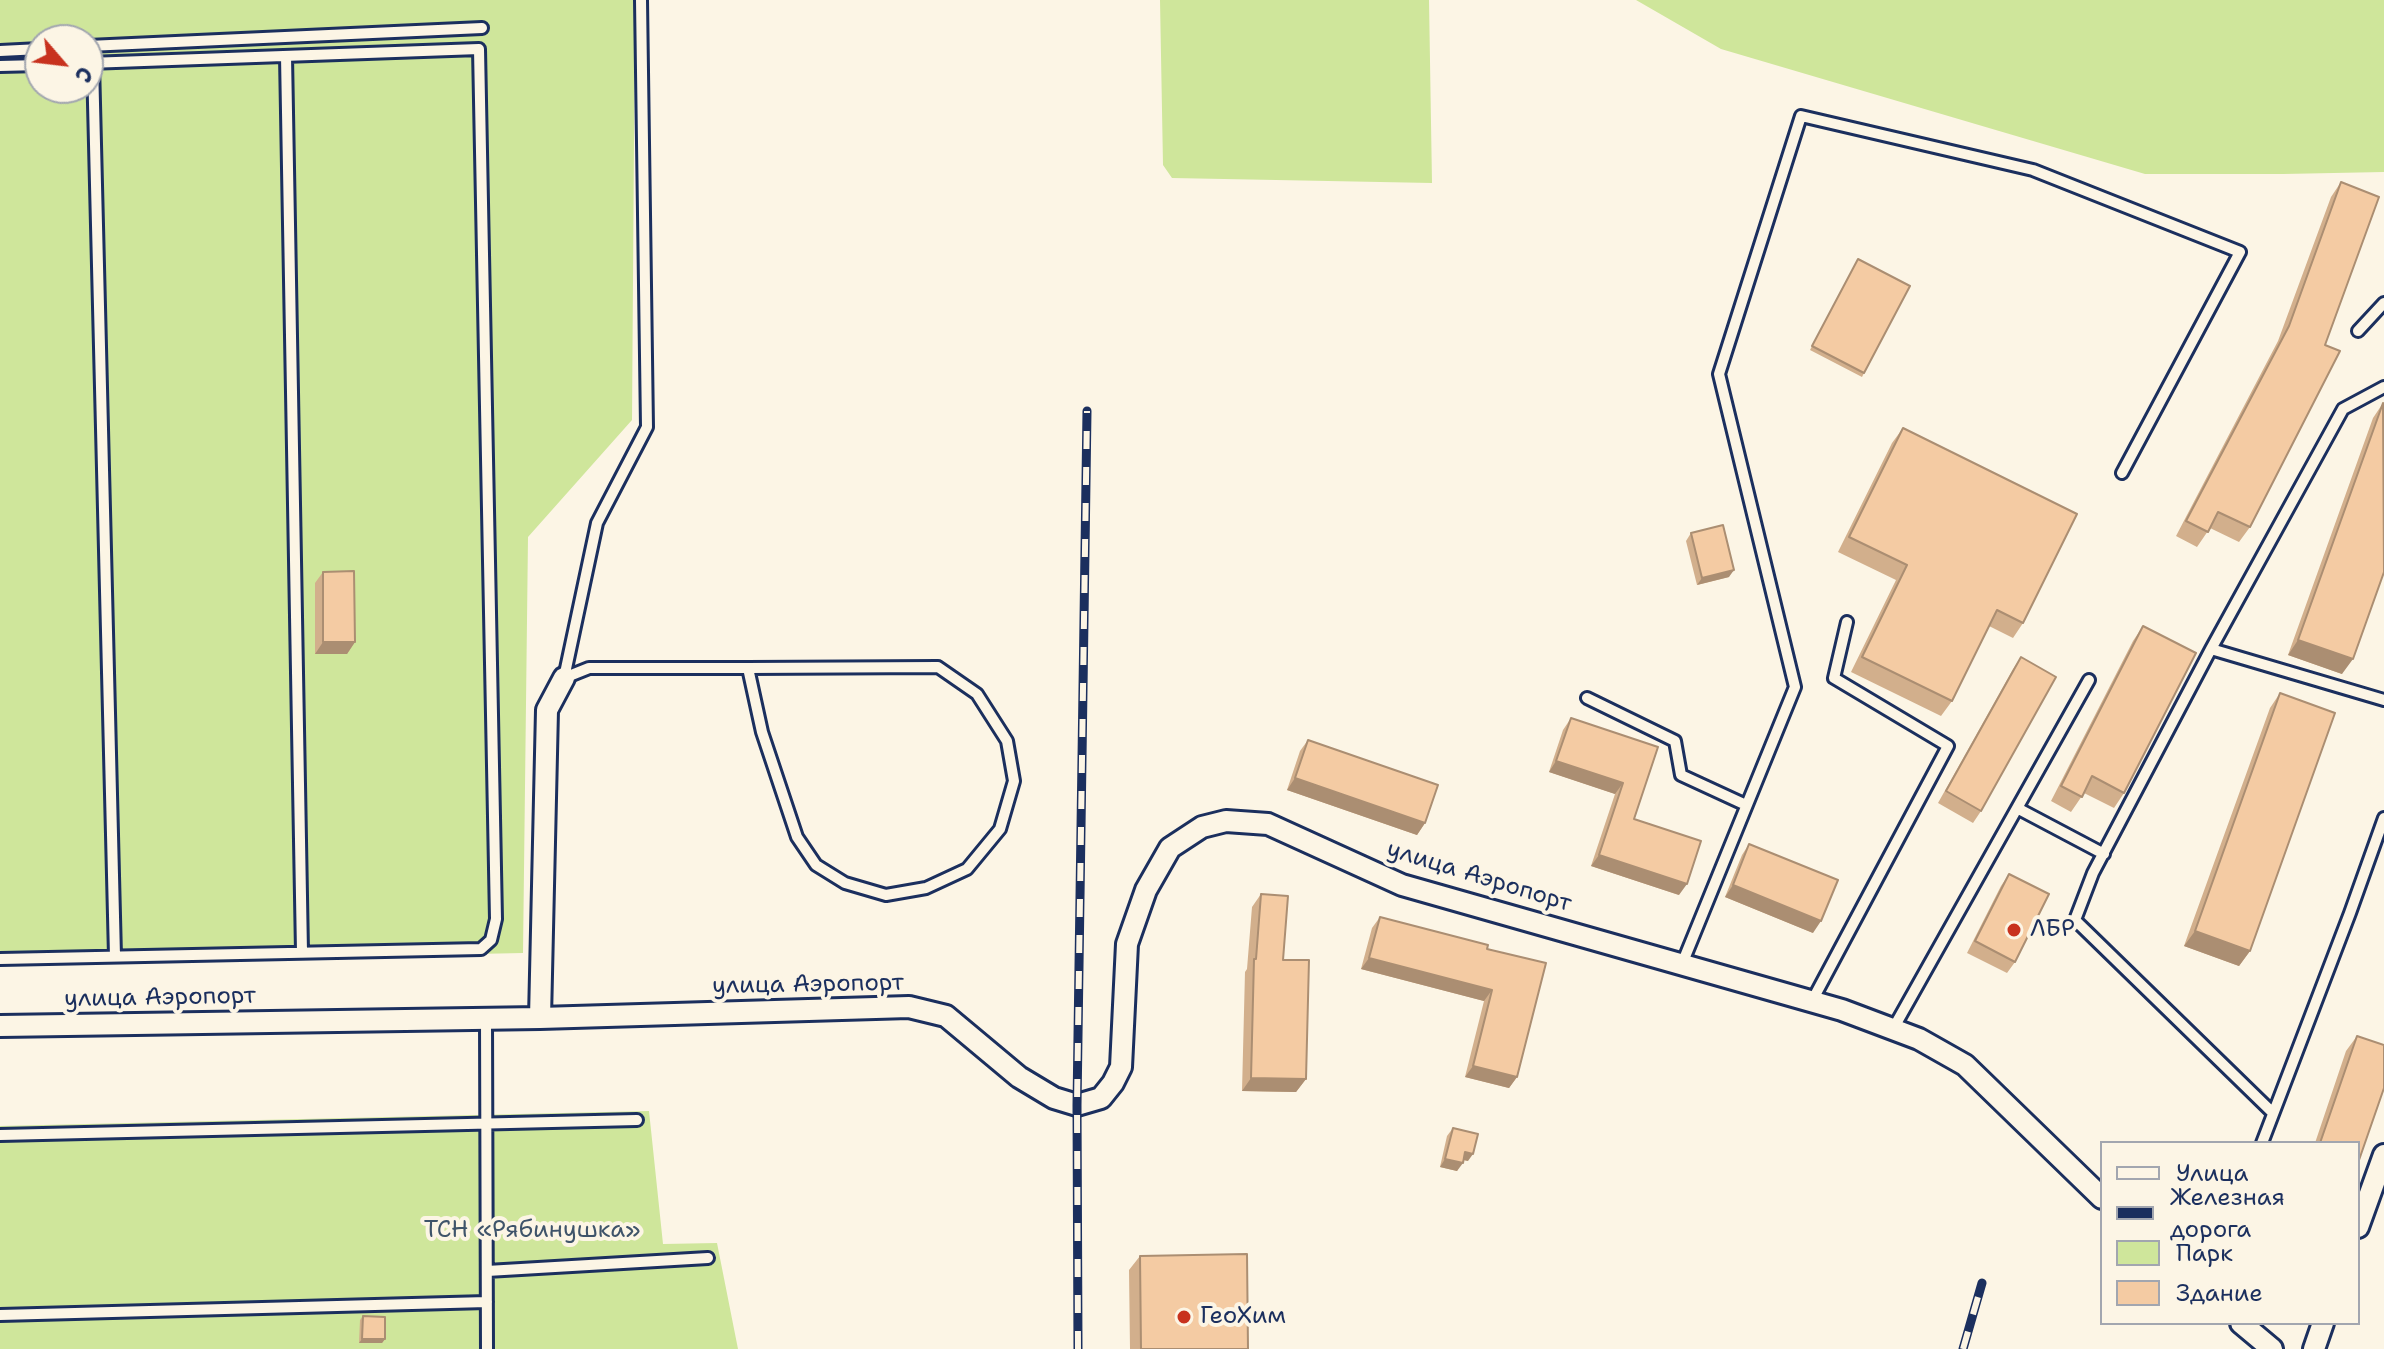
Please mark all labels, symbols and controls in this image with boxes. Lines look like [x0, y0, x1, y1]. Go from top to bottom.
north arrow [24, 24, 104, 104]
text: С [68, 62, 100, 87]
street label: улица Аэропорт [1383, 835, 1575, 919]
place label: ЛБР [2030, 916, 2075, 944]
marker: ЛБР [2005, 921, 2023, 939]
street label: улица Аэропорт [712, 969, 904, 1001]
street label: улица Аэропорт [64, 982, 256, 1014]
legend [2100, 1141, 2360, 1325]
text: Улица [2176, 1157, 2249, 1189]
text: Железная дорога [2170, 1181, 2285, 1245]
park label: ТСН «Рябинушка» [424, 1217, 640, 1245]
text: Парк [2176, 1237, 2233, 1269]
text: Здание [2176, 1277, 2263, 1309]
place label: ГеоХим [1200, 1303, 1286, 1331]
marker: ГеоХим [1175, 1308, 1193, 1326]

